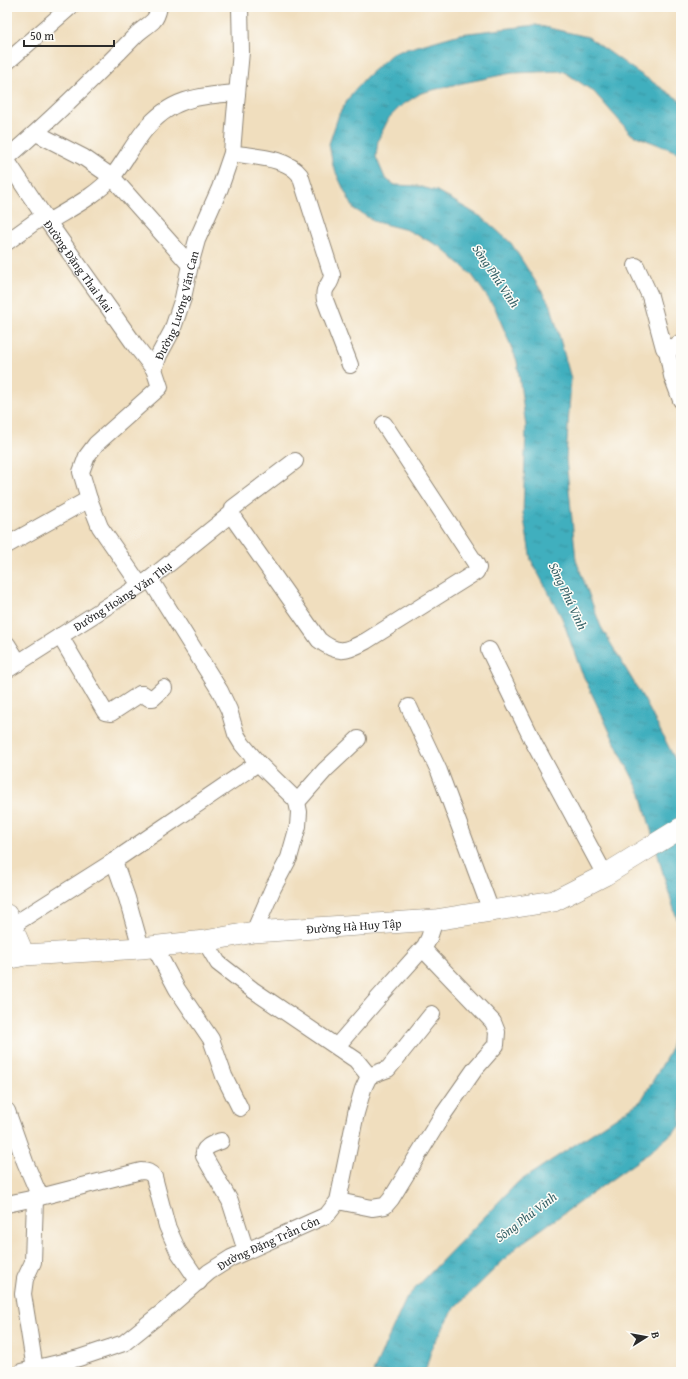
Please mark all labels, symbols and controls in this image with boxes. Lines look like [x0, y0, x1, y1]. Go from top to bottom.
scale bar [24, 22, 114, 48]
text: 50 m [30, 27, 54, 44]
street label: Đường Đặng Thai Mai [40, 216, 118, 316]
water label: Sông Phú Vinh [468, 240, 525, 312]
street label: Đường Lương Văn Can [150, 248, 202, 362]
street label: Đường Hoàng Văn Thụ [69, 556, 175, 635]
water label: Sông Phú Vinh [544, 559, 592, 633]
street label: Đường Hà Huy Tập [306, 914, 403, 937]
water label: Sông Phú Vinh [491, 1187, 561, 1247]
street label: Đường Đặng Trần Côn [213, 1211, 322, 1274]
north arrow [626, 1317, 666, 1357]
text: B [647, 1330, 664, 1340]

